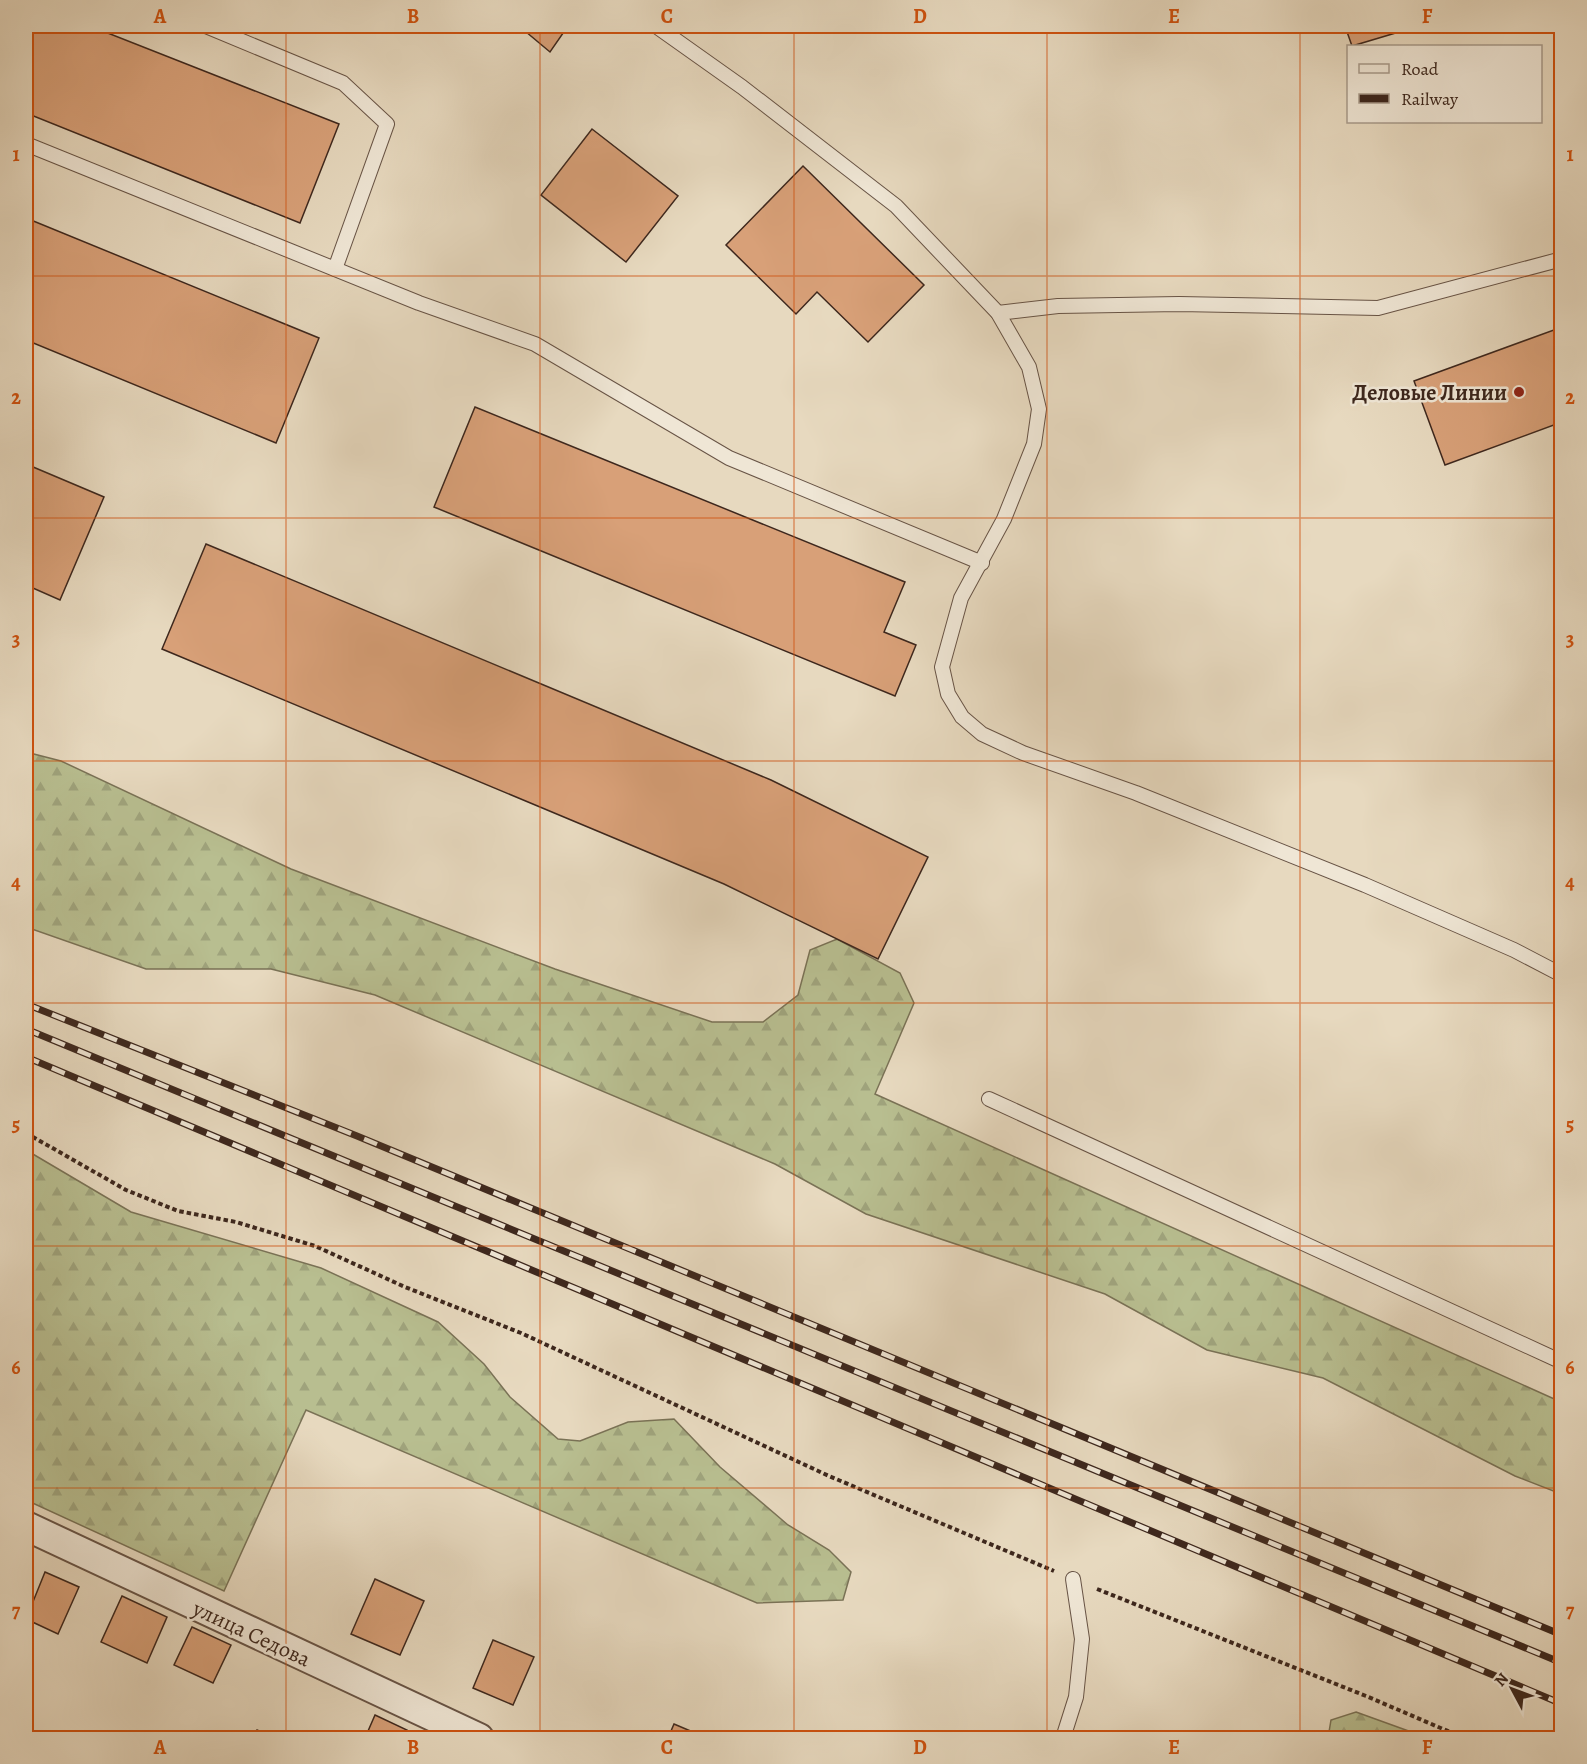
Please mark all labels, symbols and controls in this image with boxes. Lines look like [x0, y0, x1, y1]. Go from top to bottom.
text: A [153, 3, 167, 30]
text: B [407, 3, 419, 30]
text: C [661, 3, 673, 30]
text: D [913, 3, 927, 30]
text: E [1168, 3, 1180, 30]
text: F [1422, 3, 1433, 30]
legend [1347, 45, 1542, 123]
text: Road [1401, 57, 1439, 81]
text: Railway [1401, 87, 1459, 111]
text: 1 [12, 141, 20, 168]
text: 1 [1566, 141, 1574, 168]
place label: Деловые Линии [1352, 378, 1507, 408]
text: 2 [11, 384, 21, 411]
text: 2 [1565, 384, 1575, 411]
marker: Деловые Линии [1512, 385, 1526, 399]
text: 3 [12, 626, 20, 653]
text: 3 [1566, 626, 1574, 653]
text: 4 [11, 869, 21, 896]
text: 4 [1565, 869, 1575, 896]
text: 5 [12, 1111, 20, 1138]
text: 5 [1566, 1111, 1574, 1138]
text: 6 [11, 1354, 21, 1381]
text: 6 [1565, 1354, 1575, 1381]
street label: улица Седова [187, 1593, 316, 1675]
text: 7 [12, 1597, 21, 1624]
text: 7 [1566, 1597, 1575, 1624]
north arrow [1482, 1659, 1542, 1719]
text: N [1489, 1668, 1514, 1691]
text: A [153, 1734, 167, 1761]
text: B [407, 1734, 419, 1761]
text: C [661, 1734, 673, 1761]
text: D [913, 1734, 927, 1761]
text: E [1168, 1734, 1180, 1761]
text: F [1422, 1734, 1433, 1761]

